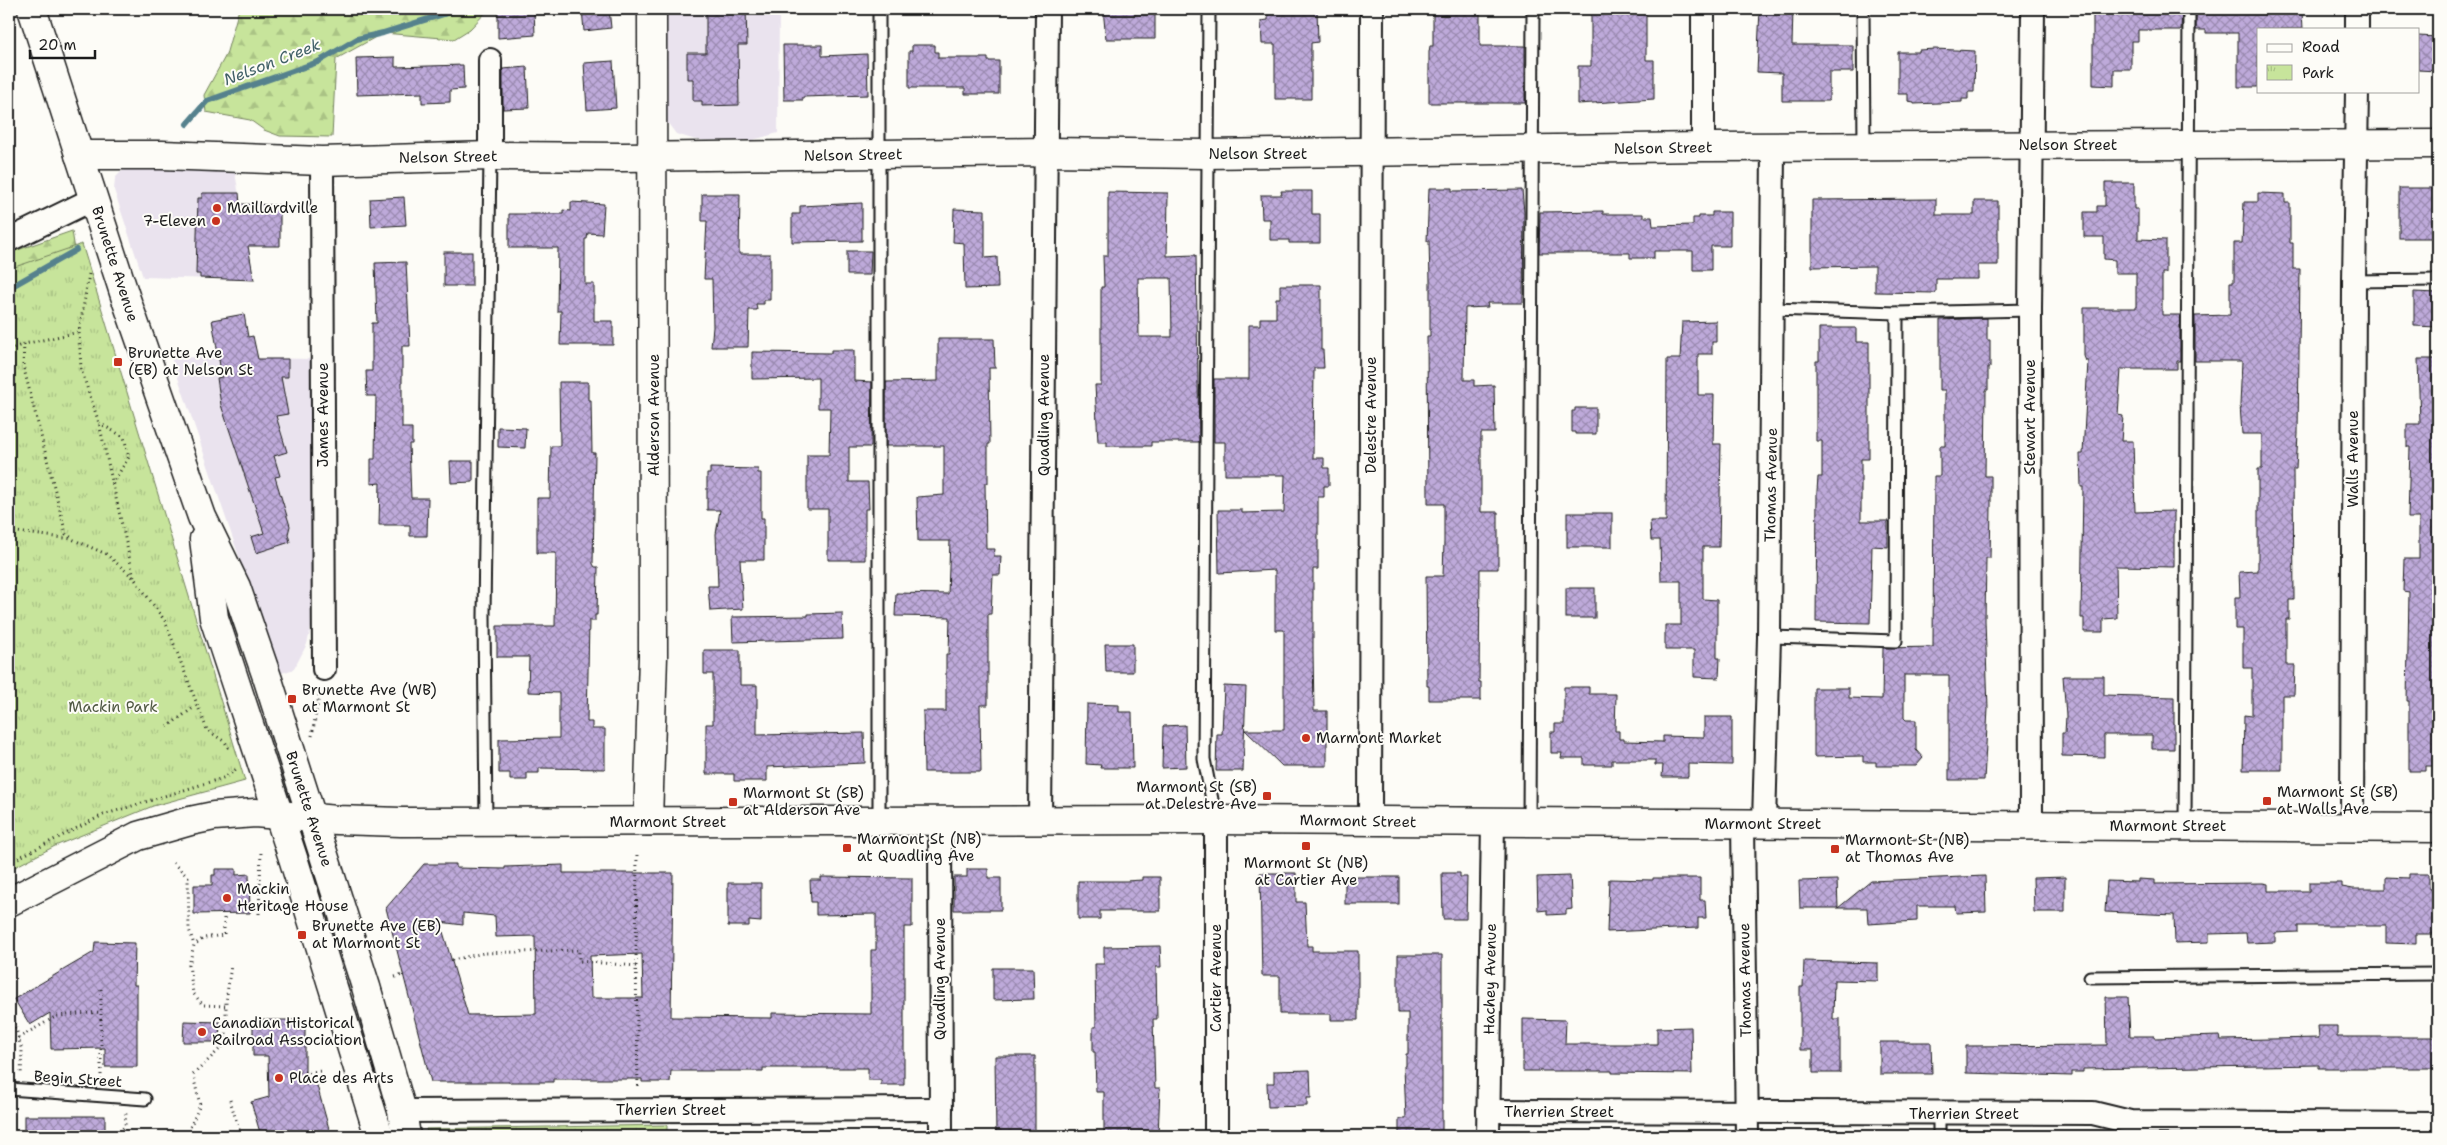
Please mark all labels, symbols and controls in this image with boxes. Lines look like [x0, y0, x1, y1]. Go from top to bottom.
scale bar [30, 28, 95, 60]
legend [2257, 28, 2420, 92]
water label: Nelson Creek [221, 34, 323, 90]
text: 20 m [38, 35, 77, 55]
text: Road [2302, 37, 2340, 57]
text: Park [2302, 63, 2334, 83]
street label: Nelson Street [2019, 135, 2117, 155]
street label: Nelson Street [1613, 137, 1713, 159]
street label: Nelson Street [803, 144, 903, 166]
street label: Nelson Street [1209, 144, 1307, 164]
street label: Nelson Street [398, 146, 498, 168]
place label: Maillardville [227, 198, 318, 218]
marker: Maillardville [211, 202, 223, 214]
street label: Brunette Avenue [87, 204, 143, 324]
place label: 7-Eleven [143, 211, 206, 231]
marker: 7-Eleven [210, 215, 222, 227]
place label: Brunette Ave (EB) at Nelson St [128, 343, 253, 380]
street label: Alderson Avenue [644, 354, 664, 476]
street label: Quadling Avenue [1034, 354, 1054, 476]
marker: Brunette Ave (EB) at Nelson St [112, 356, 124, 368]
street label: Delestre Avenue [1361, 357, 1381, 474]
street label: Stewart Avenue [2020, 359, 2040, 475]
street label: James Avenue [313, 363, 333, 467]
street label: Walls Avenue [2343, 410, 2363, 508]
street label: Thomas Avenue [1760, 428, 1782, 542]
place label: Brunette Ave (WB) at Marmont St [302, 680, 437, 717]
marker: Brunette Ave (WB) at Marmont St [286, 693, 298, 705]
park label: Mackin Park [68, 697, 158, 717]
place label: Marmont Market [1316, 728, 1442, 748]
marker: Marmont Market [1300, 732, 1312, 744]
street label: Brunette Avenue [281, 749, 337, 869]
place label: Marmont St (SB) at Delestre Ave [1136, 777, 1257, 814]
place label: Marmont St (SB) at Walls Ave [2277, 782, 2398, 819]
place label: Marmont St (SB) at Alderson Ave [743, 783, 864, 820]
marker: Marmont St (SB) at Delestre Ave [1261, 790, 1273, 802]
marker: Marmont St (SB) at Walls Ave [2261, 795, 2273, 807]
marker: Marmont St (SB) at Alderson Ave [727, 796, 739, 808]
street label: Marmont Street [1299, 810, 1417, 832]
street label: Marmont Street [610, 812, 726, 832]
street label: Marmont Street [1705, 814, 1821, 834]
street label: Marmont Street [2110, 816, 2226, 836]
place label: Marmont St (NB) at Quadling Ave [857, 829, 981, 866]
place label: Marmont St (NB) at Thomas Ave [1845, 830, 1969, 867]
marker: Marmont St (NB) at Cartier Ave [1300, 840, 1312, 852]
marker: Marmont St (NB) at Quadling Ave [841, 842, 853, 854]
marker: Marmont St (NB) at Thomas Ave [1829, 843, 1841, 855]
place label: Marmont St (NB) at Cartier Ave [1244, 853, 1368, 890]
place label: Mackin Heritage House [237, 879, 349, 916]
marker: Mackin Heritage House [221, 892, 233, 904]
place label: Brunette Ave (EB) at Marmont St [312, 916, 441, 953]
street label: Quadling Avenue [930, 918, 950, 1040]
street label: Hachey Avenue [1479, 923, 1501, 1035]
street label: Thomas Avenue [1734, 923, 1756, 1037]
street label: Cartier Avenue [1206, 924, 1226, 1032]
marker: Brunette Ave (EB) at Marmont St [296, 929, 308, 941]
place label: Canadian Historical Railroad Association [212, 1013, 362, 1050]
marker: Canadian Historical Railroad Association [196, 1026, 208, 1038]
street label: Begin Street [33, 1066, 123, 1092]
place label: Place des Arts [289, 1068, 394, 1088]
marker: Place des Arts [273, 1072, 285, 1084]
street label: Therrien Street [616, 1100, 726, 1120]
street label: Therrien Street [1504, 1102, 1614, 1122]
street label: Therrien Street [1909, 1104, 2019, 1124]

